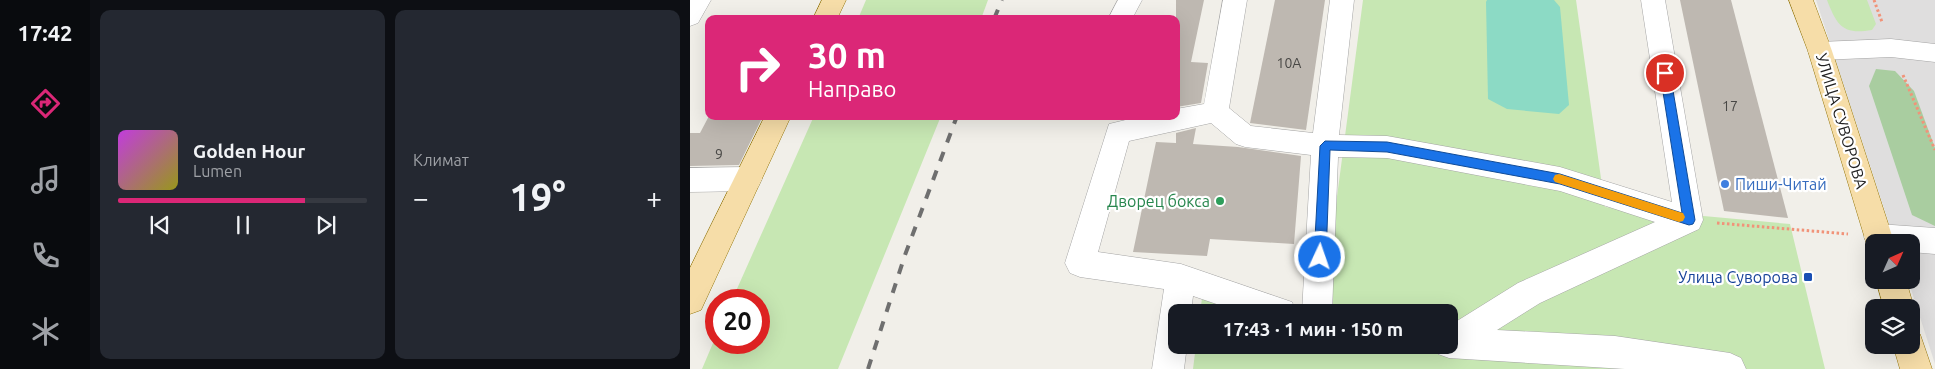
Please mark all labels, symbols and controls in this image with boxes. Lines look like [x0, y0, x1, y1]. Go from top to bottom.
text: 17:42 [17, 20, 73, 45]
icon: right [725, 35, 790, 100]
text: 30 m [808, 35, 886, 75]
street label: УЛИЦА СУВОРОВА [1813, 51, 1871, 191]
pin [1644, 52, 1686, 94]
house number: 10А [1277, 55, 1301, 71]
icon: arrive [1651, 59, 1679, 87]
text: Направо [808, 76, 896, 101]
icon: directions [28, 86, 63, 121]
house number: 17 [1722, 98, 1738, 114]
text: Golden Hour [193, 140, 305, 162]
house number: 9 [715, 146, 723, 162]
text: Климат [413, 151, 469, 169]
icon: music [28, 162, 63, 197]
text: Lumen [193, 162, 242, 180]
place label: Пиши-Читай [1735, 175, 1827, 193]
text: 19° [509, 176, 566, 218]
marker: Пиши-Читай [1719, 178, 1731, 190]
text: − [413, 182, 429, 213]
text: + [646, 182, 662, 213]
place label: Дворец бокса [1107, 192, 1210, 210]
marker: Дворец бокса [1214, 195, 1226, 207]
icon: previous [146, 211, 174, 239]
icon: pause [229, 211, 257, 239]
icon: next [312, 211, 340, 239]
position arrow [1293, 230, 1345, 282]
north arrow [1865, 234, 1920, 289]
map controls [1865, 234, 1920, 354]
icon: phone [28, 238, 63, 273]
place label: Улица Суворова [1678, 268, 1798, 286]
marker: Улица Суворова [1802, 271, 1814, 283]
speed limit sign: 20 [705, 289, 770, 354]
button: layers [1865, 299, 1920, 354]
icon: climate [28, 314, 63, 349]
text: 17:43 · 1 мин · 150 m [1223, 318, 1403, 340]

